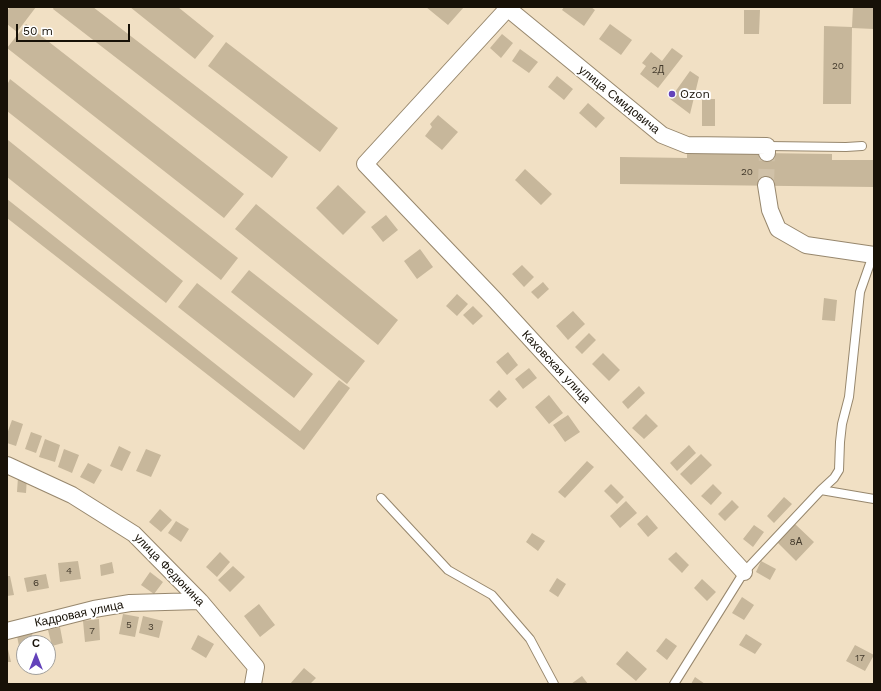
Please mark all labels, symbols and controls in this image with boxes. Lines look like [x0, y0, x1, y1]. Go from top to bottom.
scale bar [18, 16, 132, 42]
text: 50 m [23, 24, 53, 38]
house number: 20 [832, 60, 844, 72]
street label: улица Смидовича [575, 63, 663, 137]
house number: 2Д [652, 64, 664, 76]
place label: Ozon [680, 87, 710, 101]
marker: Ozon [667, 89, 677, 99]
house number: 20 [741, 166, 753, 178]
street label: Каховская улица [519, 328, 593, 406]
street label: улица Федюнина [131, 531, 207, 609]
house number: 8А [790, 536, 802, 548]
house number: 4 [66, 565, 72, 577]
house number: 6 [33, 577, 39, 589]
street label: Кадровая улица [33, 598, 125, 630]
house number: 5 [126, 619, 132, 631]
house number: 3 [148, 621, 154, 633]
house number: 7 [89, 625, 95, 637]
north arrow [16, 635, 56, 675]
text: С [32, 637, 40, 650]
house number: 17 [855, 652, 865, 664]

